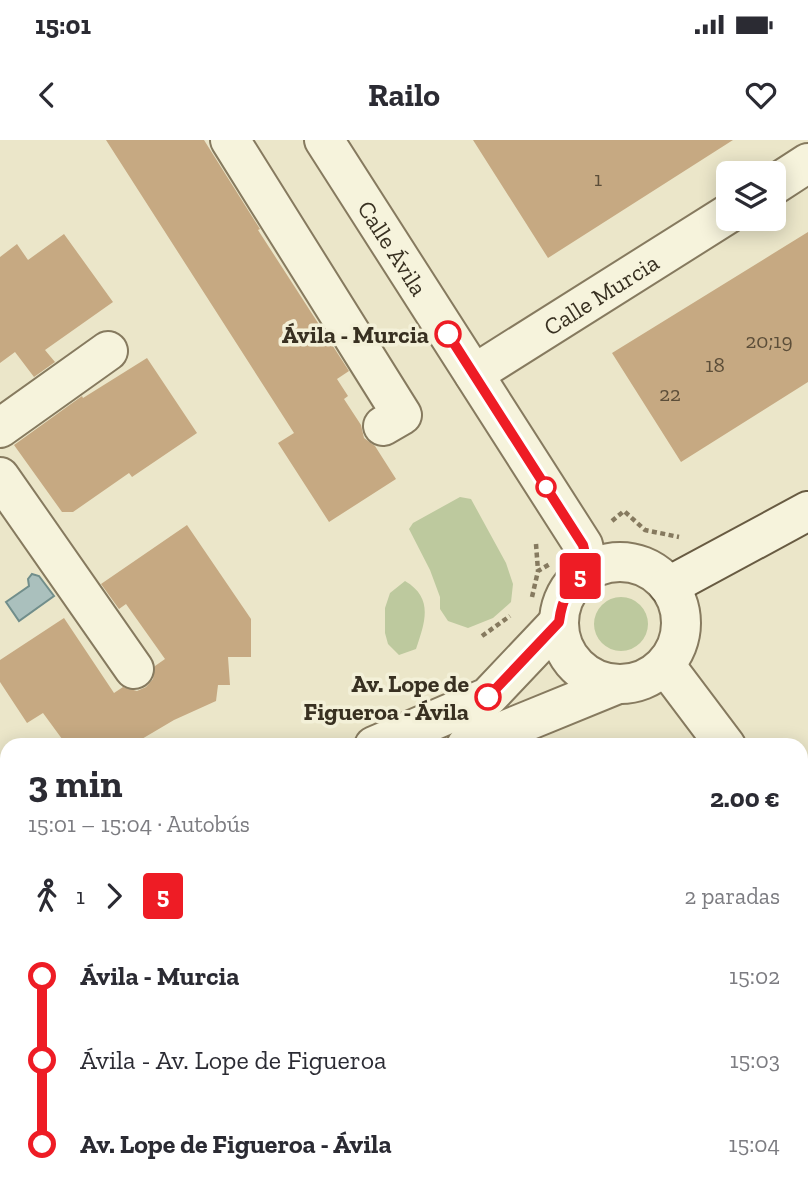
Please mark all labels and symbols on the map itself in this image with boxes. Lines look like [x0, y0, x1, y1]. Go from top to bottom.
house number: 1 [594, 166, 602, 191]
street label: Calle Ávila [352, 195, 434, 301]
street label: Calle Murcia [538, 247, 664, 341]
place label: Ávila - Murcia [282, 320, 429, 349]
marker: Ávila - Murcia [435, 321, 461, 347]
house number: 20;19 [745, 328, 793, 353]
house number: 18 [705, 352, 725, 377]
house number: 22 [659, 381, 681, 406]
unlabelled marker [536, 477, 556, 497]
line badge: 5 [557, 553, 603, 599]
place label: Av. Lope de Figueroa - Ávila [304, 669, 469, 726]
marker: Av. Lope de Figueroa - Ávila [475, 684, 501, 710]

